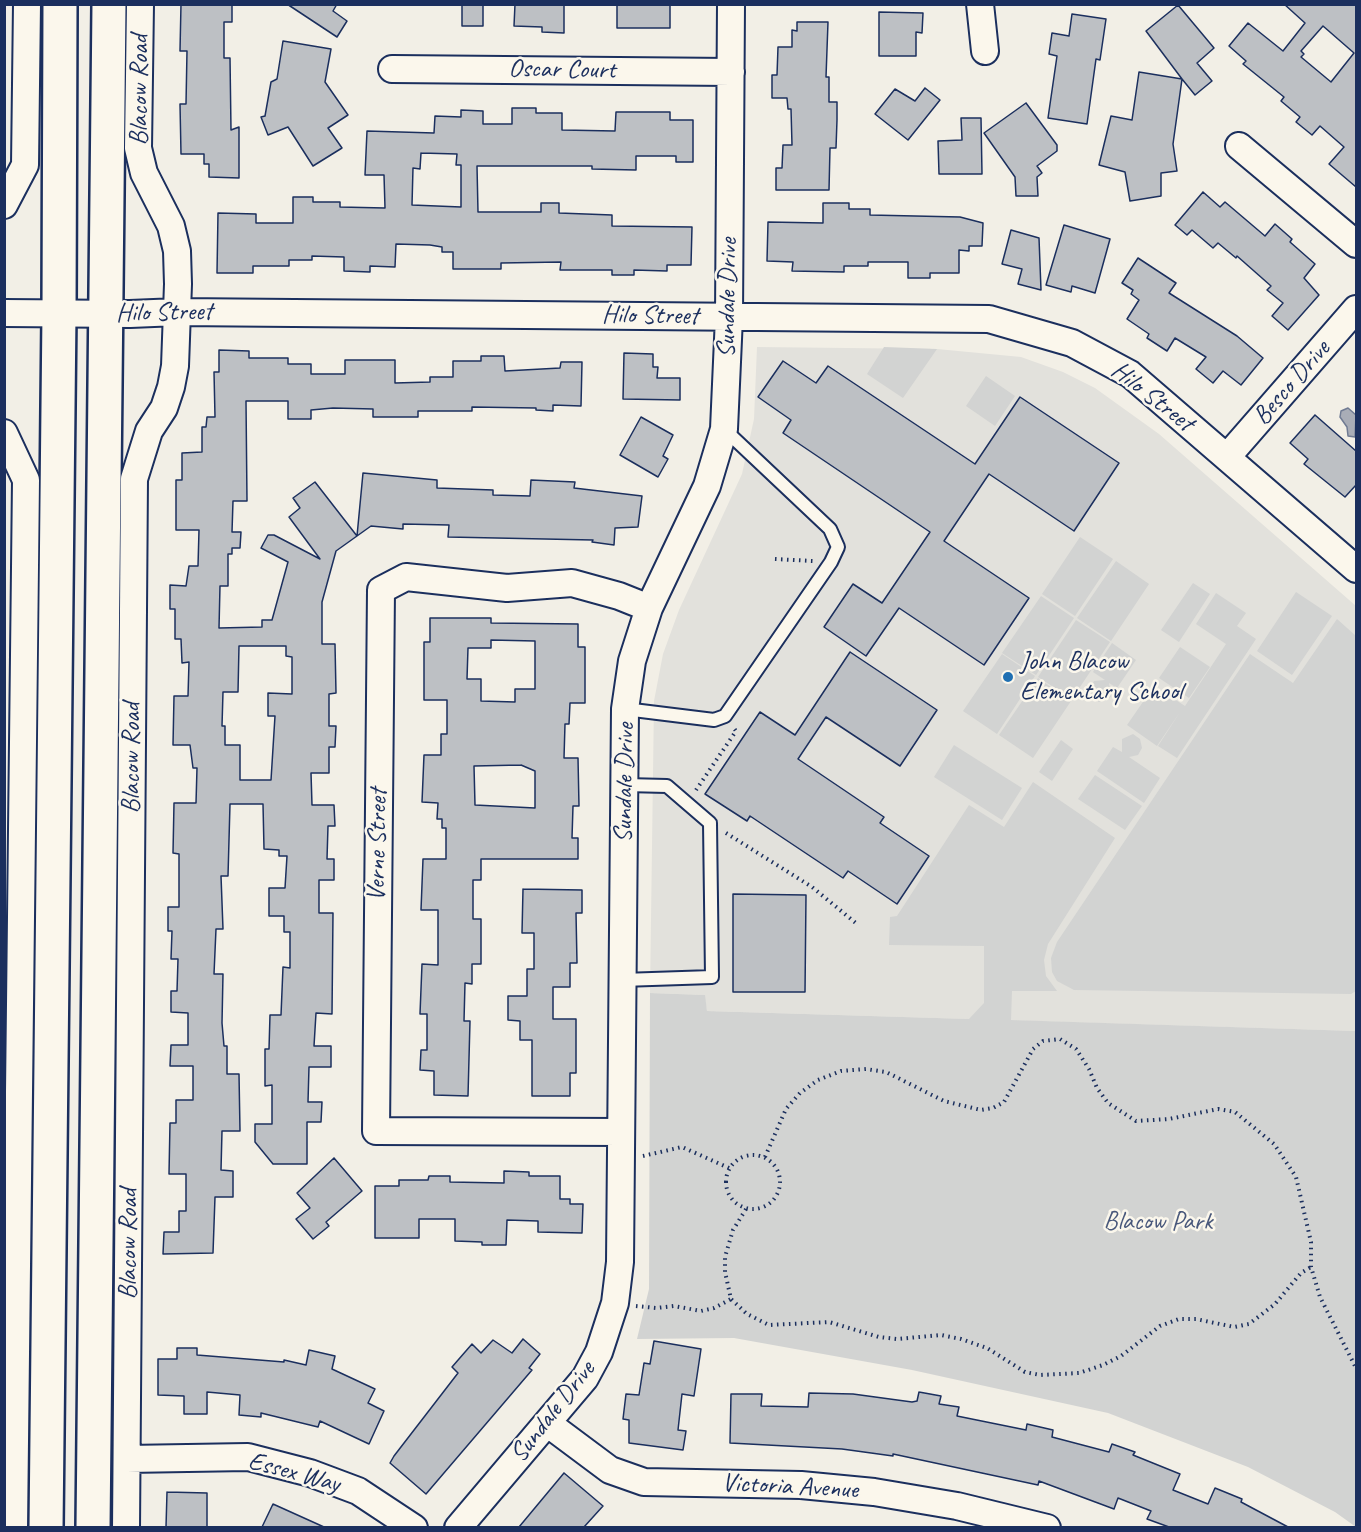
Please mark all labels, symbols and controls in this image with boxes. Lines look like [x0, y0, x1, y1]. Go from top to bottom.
street label: Blacow Road [124, 34, 156, 146]
street label: Oscar Court [508, 53, 616, 87]
street label: Sundale Drive [711, 238, 745, 358]
street label: Hilo Street [116, 297, 212, 329]
street label: Hilo Street [602, 300, 698, 332]
street label: Besco Drive [1247, 334, 1337, 432]
street label: Hilo Street [1104, 355, 1200, 439]
place label: John Blacow Elementary School [1020, 646, 1182, 708]
marker: John Blacow Elementary School [1001, 670, 1015, 684]
street label: Blacow Road [116, 702, 148, 814]
street label: Sundale Drive [608, 723, 642, 843]
street label: Verne Street [361, 788, 395, 902]
street label: Blacow Road [113, 1188, 145, 1300]
park label: Blacow Park [1104, 1206, 1212, 1238]
street label: Sundale Drive [504, 1355, 602, 1469]
street label: Essex Way [245, 1446, 343, 1500]
street label: Victoria Avenue [721, 1468, 859, 1506]

